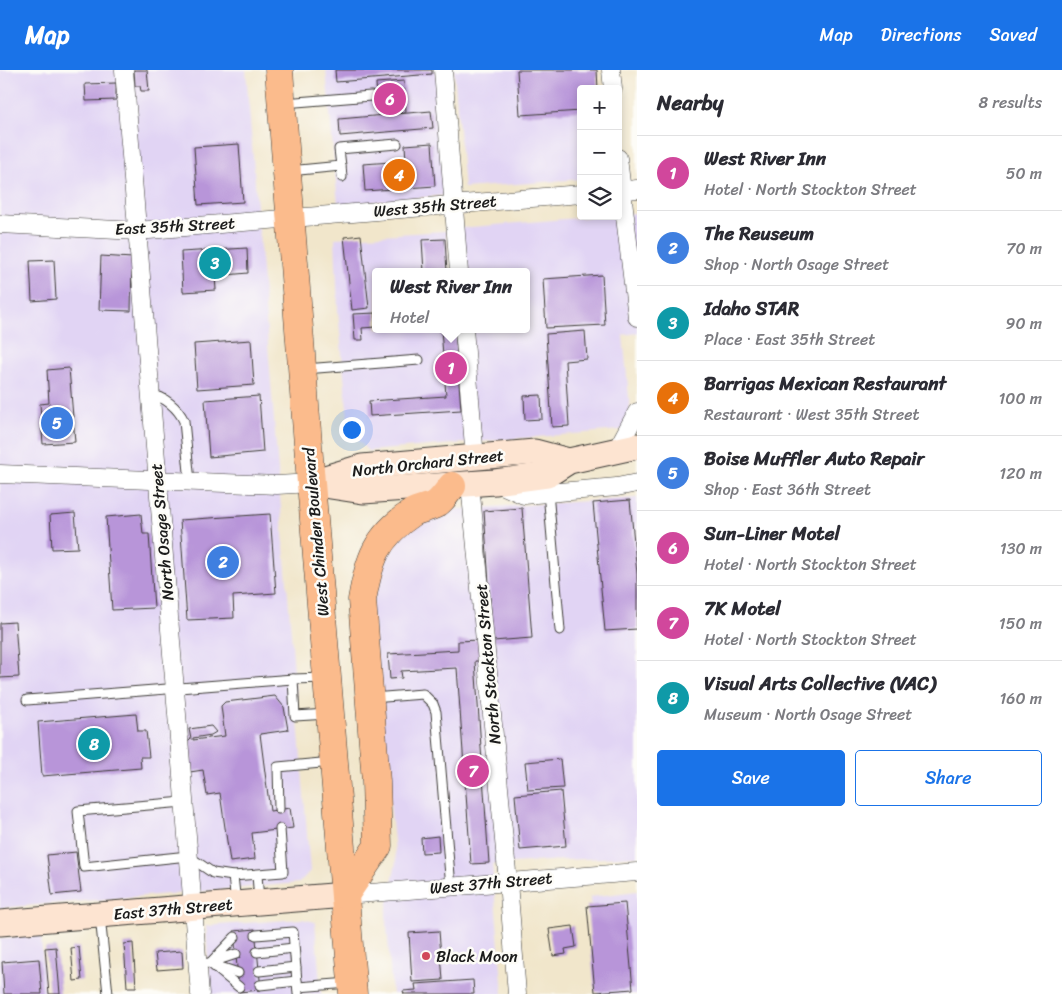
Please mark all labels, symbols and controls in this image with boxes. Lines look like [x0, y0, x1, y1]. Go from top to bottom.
text: Map [25, 14, 69, 56]
text: Map [820, 19, 853, 51]
text: Directions [881, 19, 962, 51]
text: Saved [990, 19, 1037, 51]
pin: 6 [374, 80, 406, 118]
text: Nearby [657, 84, 723, 122]
map controls [577, 85, 622, 220]
button: + [577, 85, 622, 130]
text: 8 results [979, 88, 1042, 117]
button: − [577, 130, 622, 175]
text: West River Inn [704, 142, 826, 175]
pin: 4 [383, 156, 415, 194]
text: 1 [670, 159, 676, 188]
text: 50 m [1006, 159, 1042, 188]
button: layers [577, 175, 622, 220]
text: Hotel · North Stockton Street [704, 175, 917, 204]
street label: West 35th Street [372, 186, 498, 226]
street label: East 35th Street [114, 208, 236, 244]
text: The Reuseum [704, 217, 814, 250]
text: 2 [668, 234, 678, 263]
text: 70 m [1006, 234, 1042, 263]
pin: 3 [199, 244, 231, 282]
text: Shop · North Osage Street [704, 250, 889, 279]
popup [372, 268, 530, 333]
text: West River Inn [390, 270, 512, 303]
text: Idaho STAR [704, 292, 799, 325]
text: Hotel [390, 303, 429, 332]
text: 3 [669, 309, 677, 338]
text: 90 m [1006, 309, 1042, 338]
text: Place · East 35th Street [704, 325, 875, 354]
pin: 1 [435, 349, 467, 387]
text: Barrigas Mexican Restaurant [704, 367, 946, 400]
text: 4 [668, 384, 678, 413]
text: 100 m [998, 384, 1042, 413]
text: Restaurant · West 35th Street [704, 400, 919, 429]
pin: 5 [41, 404, 73, 442]
your location [339, 417, 365, 443]
street label: North Orchard Street [351, 441, 505, 485]
text: Boise Muffler Auto Repair [704, 442, 924, 475]
street label: West Chinden Boulevard [294, 445, 338, 617]
text: 5 [668, 459, 678, 488]
text: 120 m [999, 459, 1042, 488]
street label: North Osage Street [142, 462, 182, 602]
text: Shop · East 36th Street [704, 475, 871, 504]
text: Sun-Liner Motel [704, 517, 840, 550]
text: 6 [668, 534, 678, 563]
text: 130 m [1000, 534, 1042, 563]
pin: 2 [207, 543, 239, 581]
text: Hotel · North Stockton Street [704, 550, 917, 579]
street label: North Stockton Street [467, 583, 509, 745]
text: 7K Motel [704, 592, 781, 625]
text: 7 [668, 609, 678, 638]
text: 150 m [999, 609, 1042, 638]
text: Hotel · North Stockton Street [704, 625, 917, 654]
text: Visual Arts Collective (VAC) [704, 667, 936, 700]
text: 8 [668, 684, 678, 713]
text: 160 m [999, 684, 1042, 713]
text: Museum · North Osage Street [704, 700, 912, 729]
pin: 8 [78, 725, 110, 763]
button: Save [657, 750, 845, 806]
button: Share [855, 750, 1042, 806]
pin: 7 [457, 752, 489, 790]
street label: West 37th Street [428, 863, 554, 903]
street label: East 37th Street [112, 889, 234, 929]
place label: Black Moon [436, 942, 518, 971]
marker: Black Moon [420, 950, 432, 962]

